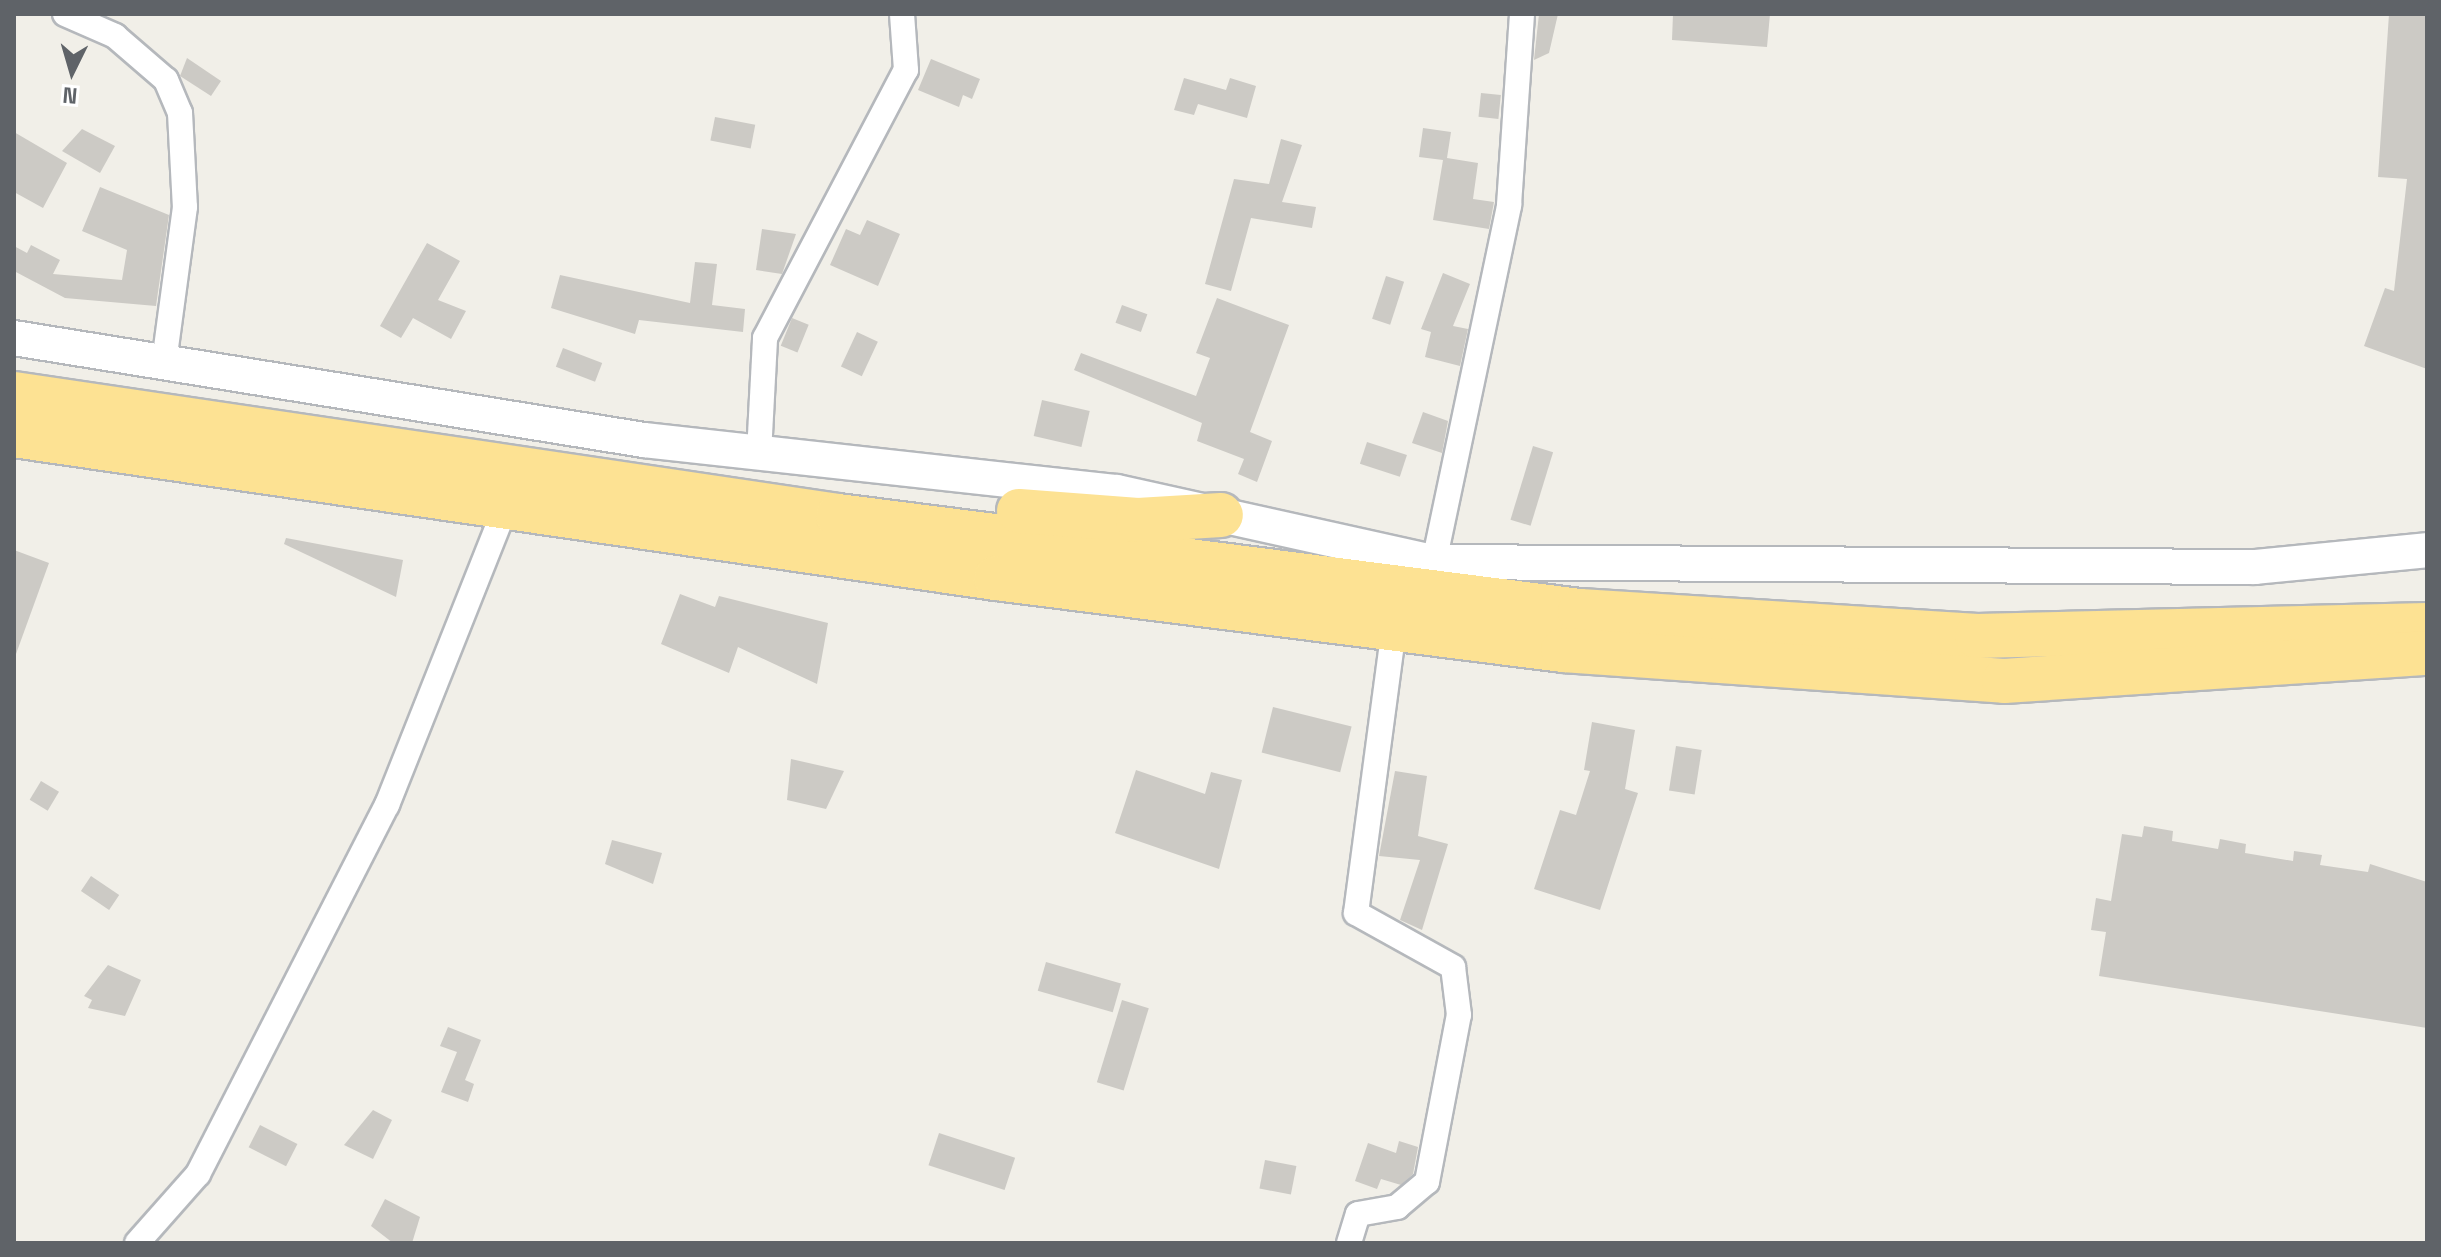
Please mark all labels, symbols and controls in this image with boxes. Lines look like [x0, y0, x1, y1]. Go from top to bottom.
north arrow [32, 32, 112, 112]
text: N [61, 81, 78, 110]

